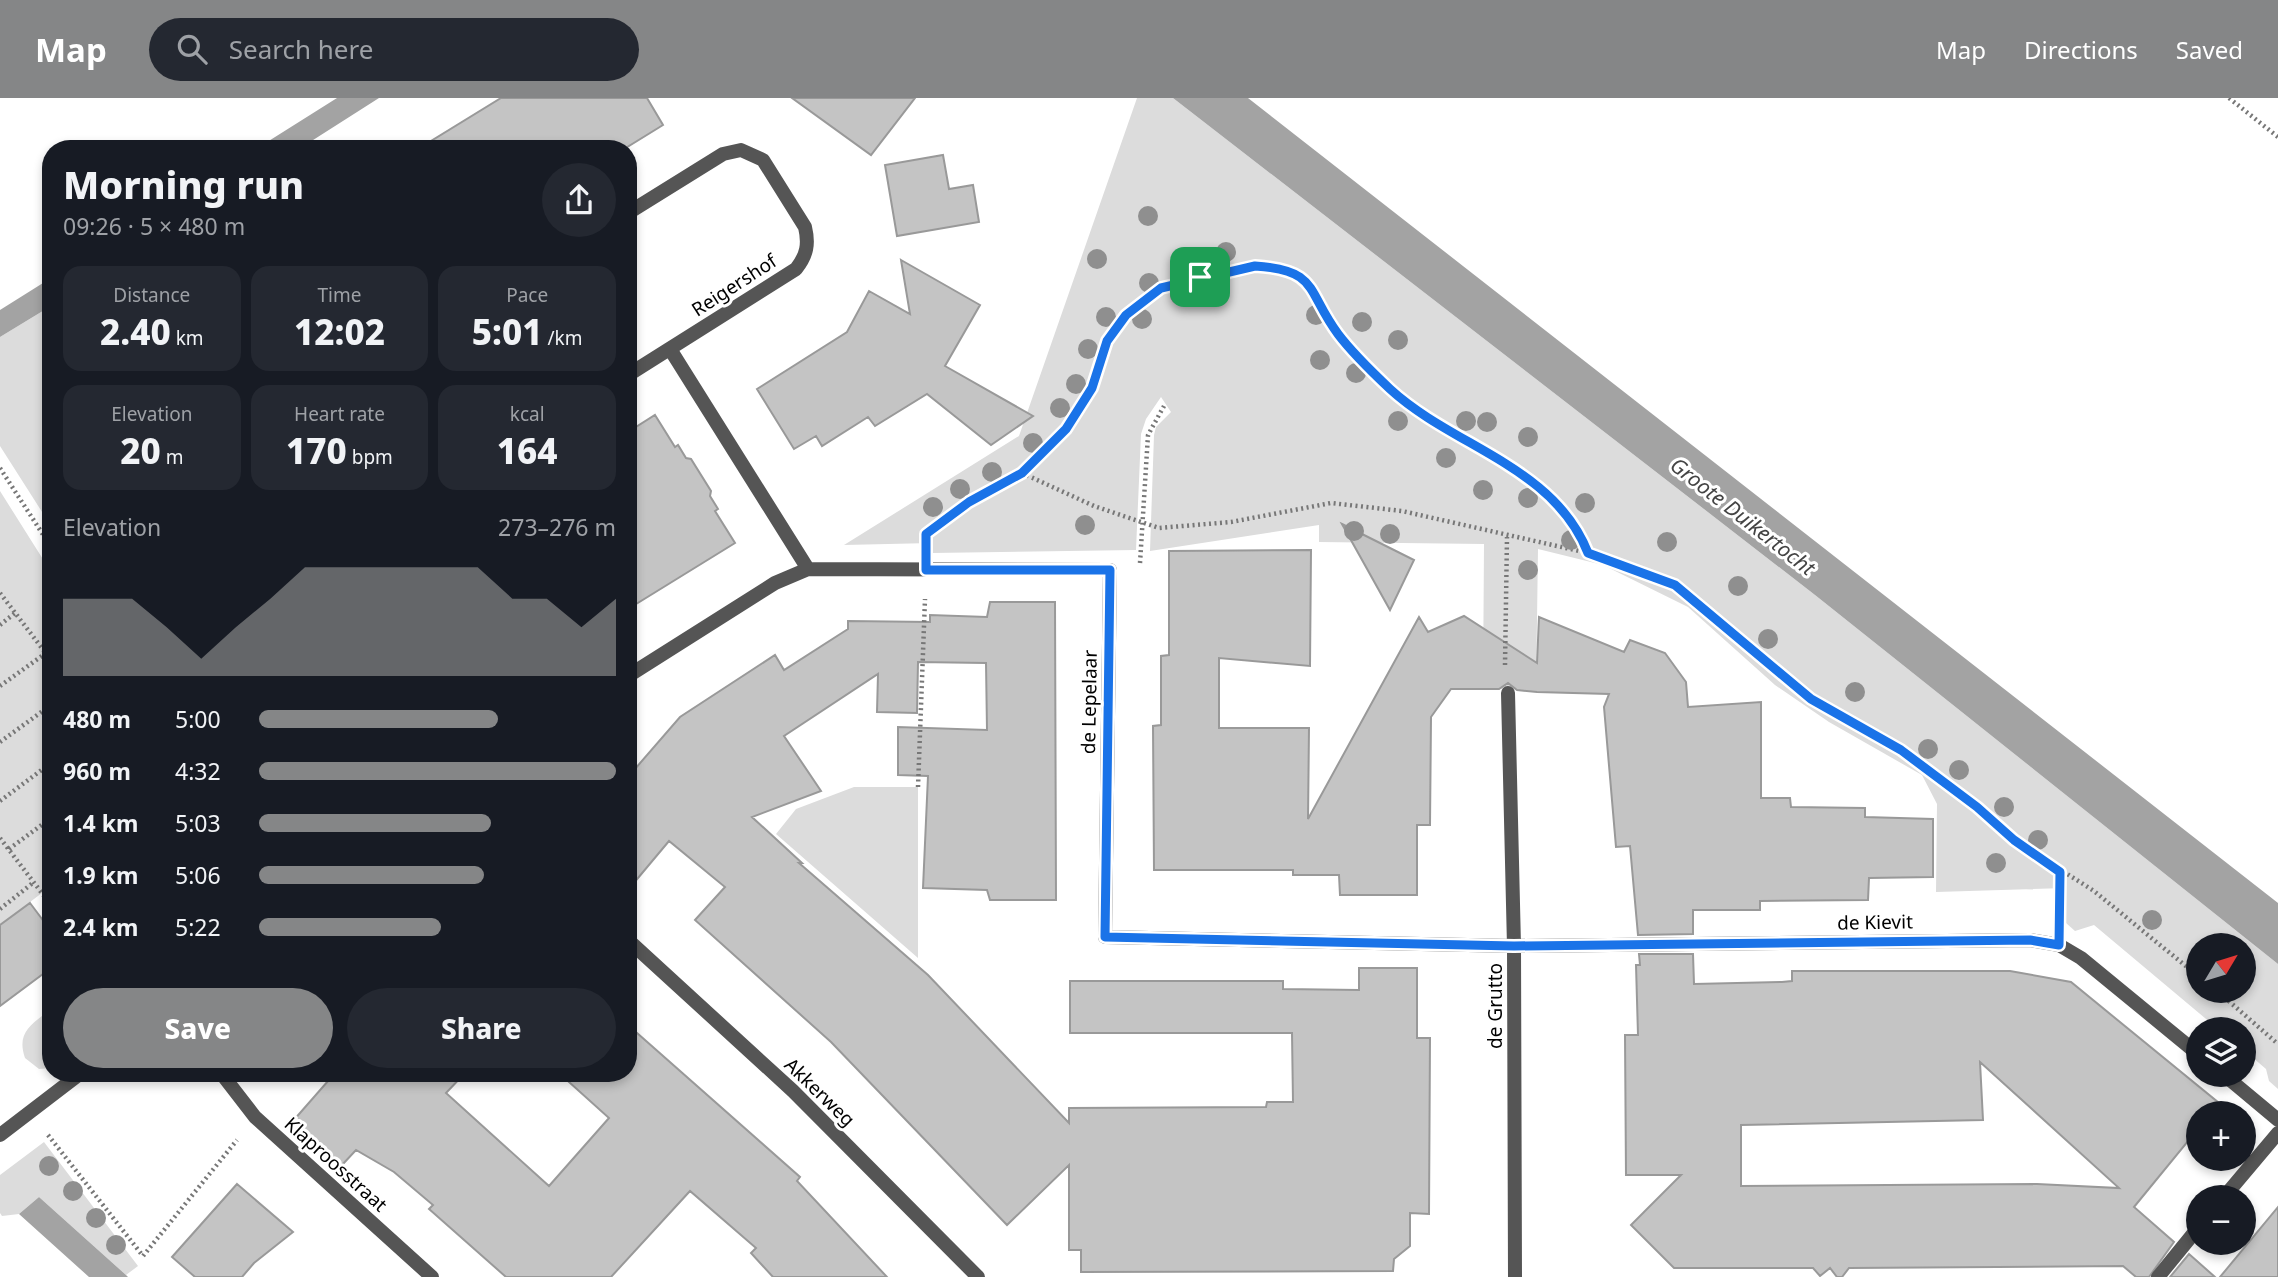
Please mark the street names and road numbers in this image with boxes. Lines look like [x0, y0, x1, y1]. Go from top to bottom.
street label: Reigershof [686, 247, 783, 322]
street label: de Lepelaar [1075, 649, 1103, 754]
street label: de Kievit [1837, 908, 1913, 936]
street label: de Grutto [1482, 963, 1508, 1049]
street label: Akkerweg [779, 1052, 861, 1132]
street label: Klaproosstraat [279, 1111, 393, 1217]

